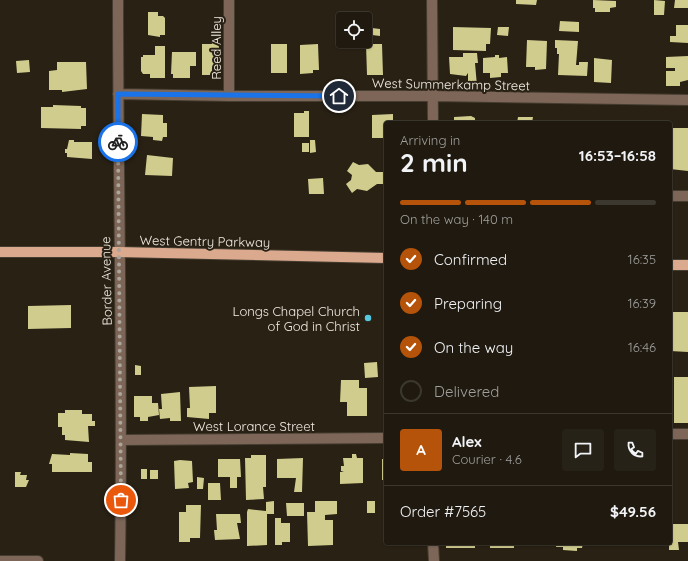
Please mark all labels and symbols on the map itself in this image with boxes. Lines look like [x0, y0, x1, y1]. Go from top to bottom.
street label: Reed Alley [208, 16, 224, 80]
street label: West Summerkamp Street [372, 75, 530, 93]
pin [322, 79, 356, 113]
courier [98, 122, 138, 162]
street label: West Gentry Parkway [140, 232, 270, 250]
street label: Border Avenue [97, 236, 115, 326]
place label: Longs Chapel Church of God in Christ [232, 303, 360, 334]
marker: Longs Chapel Church of God in Christ [363, 313, 373, 323]
street label: West Lorance Street [193, 418, 315, 434]
pin [104, 483, 138, 517]

